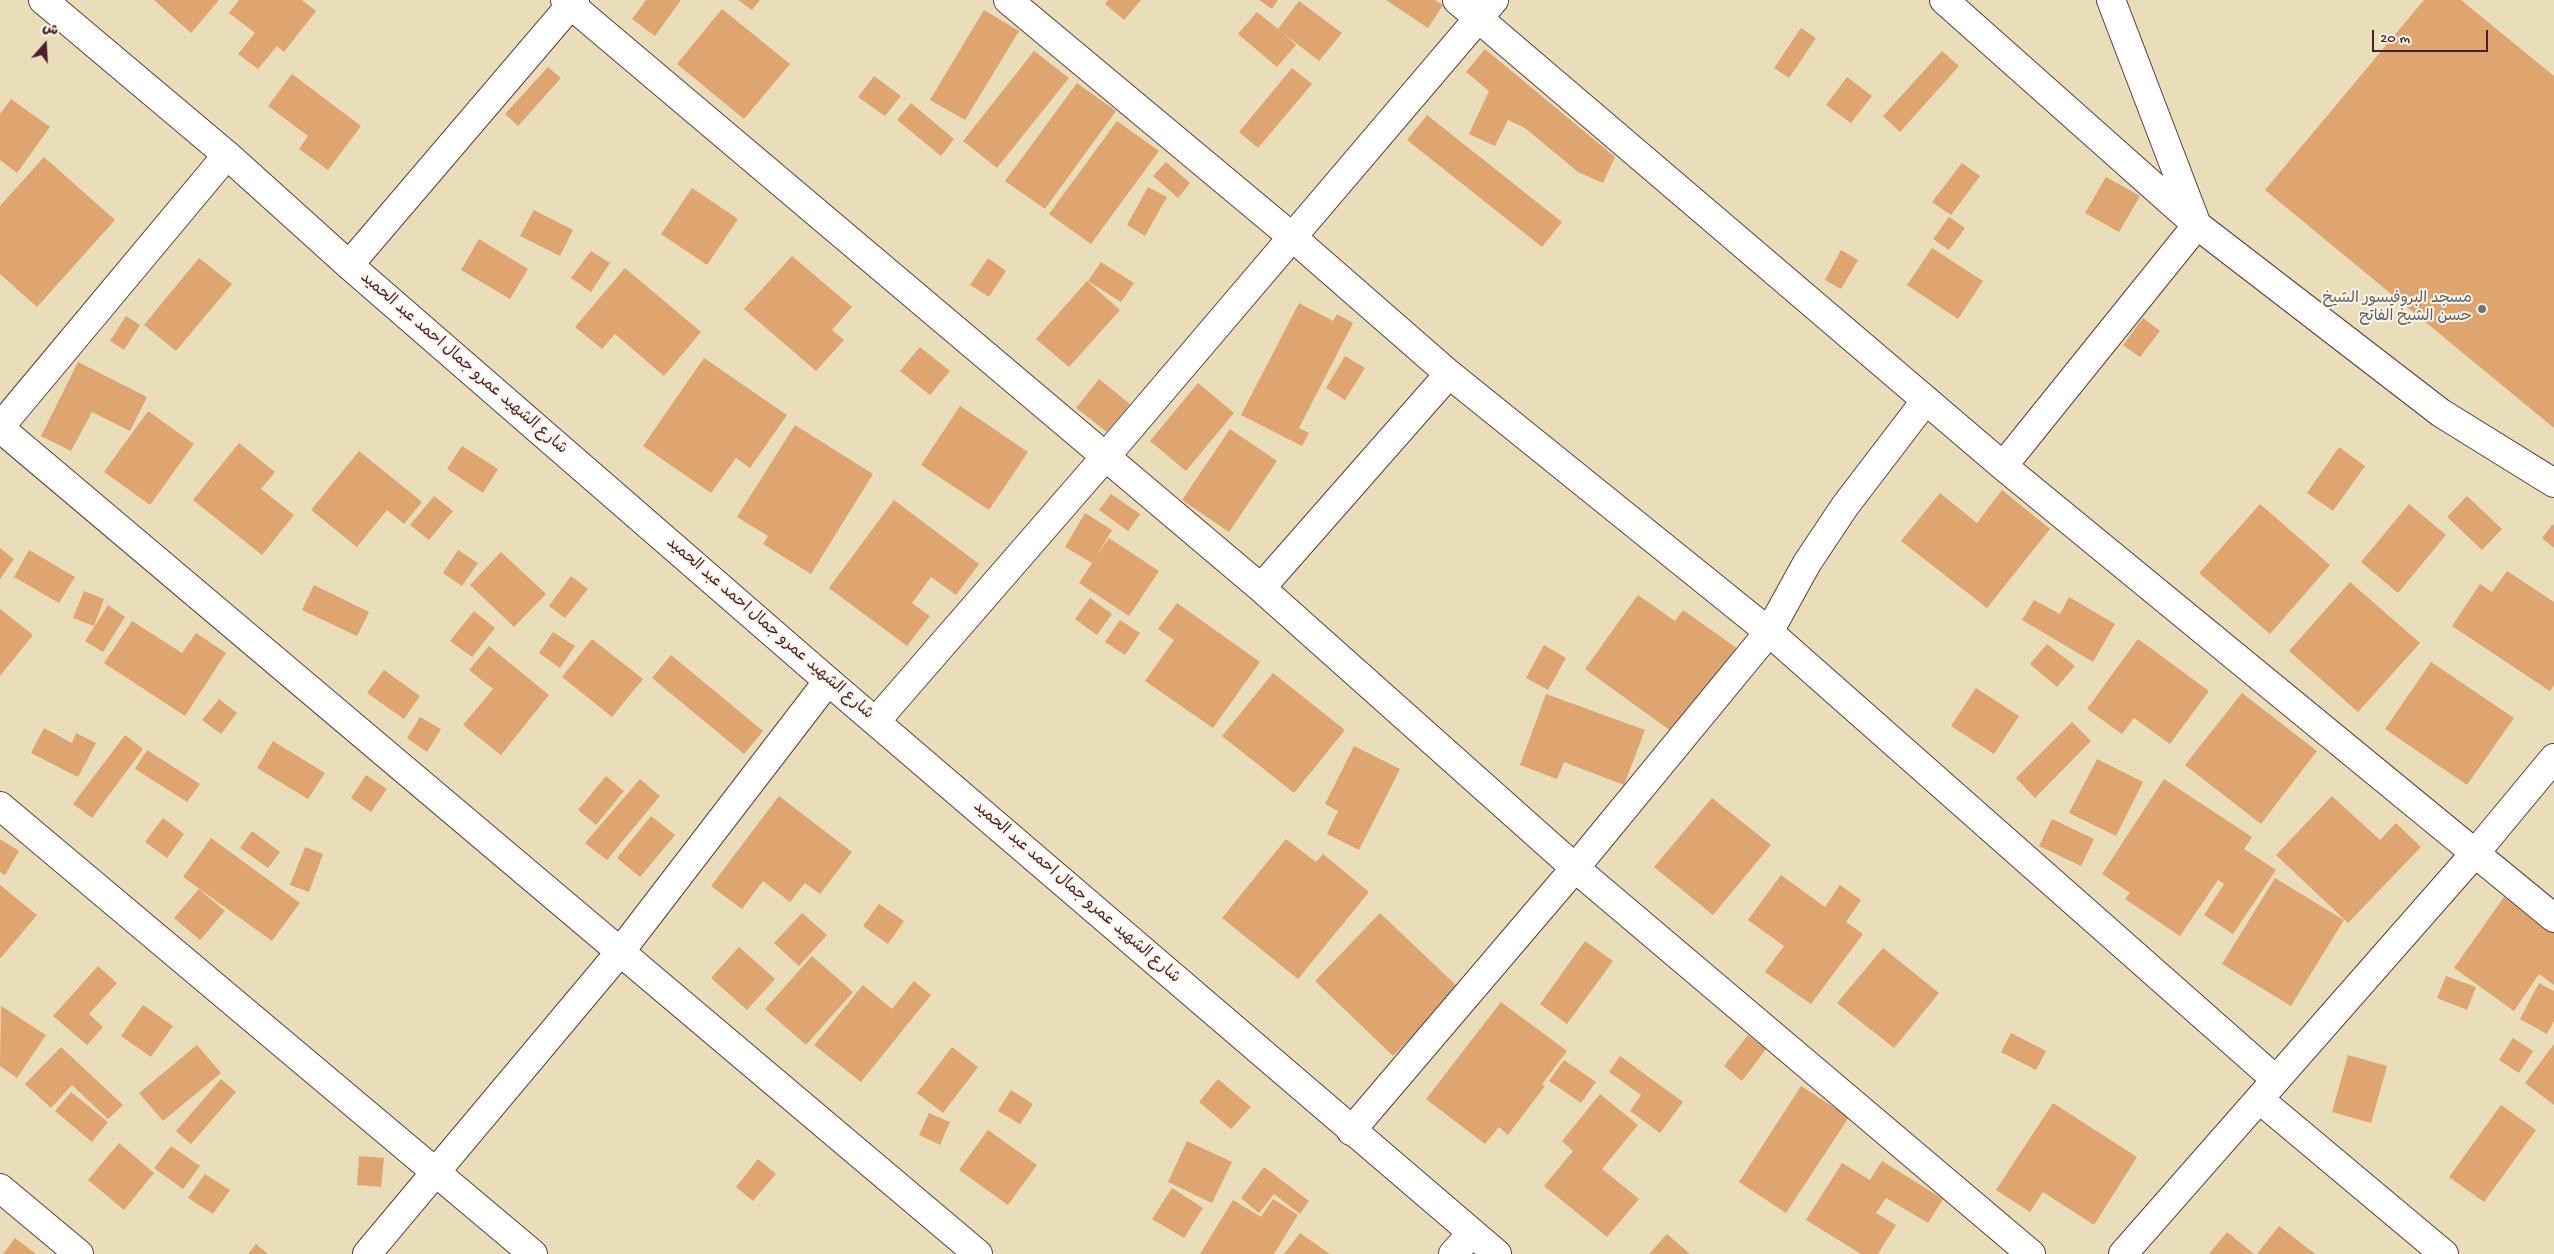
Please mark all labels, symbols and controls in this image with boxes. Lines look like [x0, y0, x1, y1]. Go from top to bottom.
north arrow [20, 20, 70, 70]
text: ش [40, 20, 60, 41]
scale bar [2374, 20, 2490, 52]
text: 20 m [2380, 30, 2410, 48]
street label: شارع الشهيد عمرو جمال احمد عبد الحميد [356, 269, 570, 459]
place label: مسجد البروفيسور الشيخ حسن الشيخ الفاتح [2323, 290, 2472, 328]
marker: مسجد البروفيسور الشيخ حسن الشيخ الفاتح [2476, 303, 2488, 315]
street label: شارع الشهيد عمرو جمال احمد عبد الحميد [662, 534, 876, 724]
street label: شارع الشهيد عمرو جمال احمد عبد الحميد [969, 798, 1183, 988]

